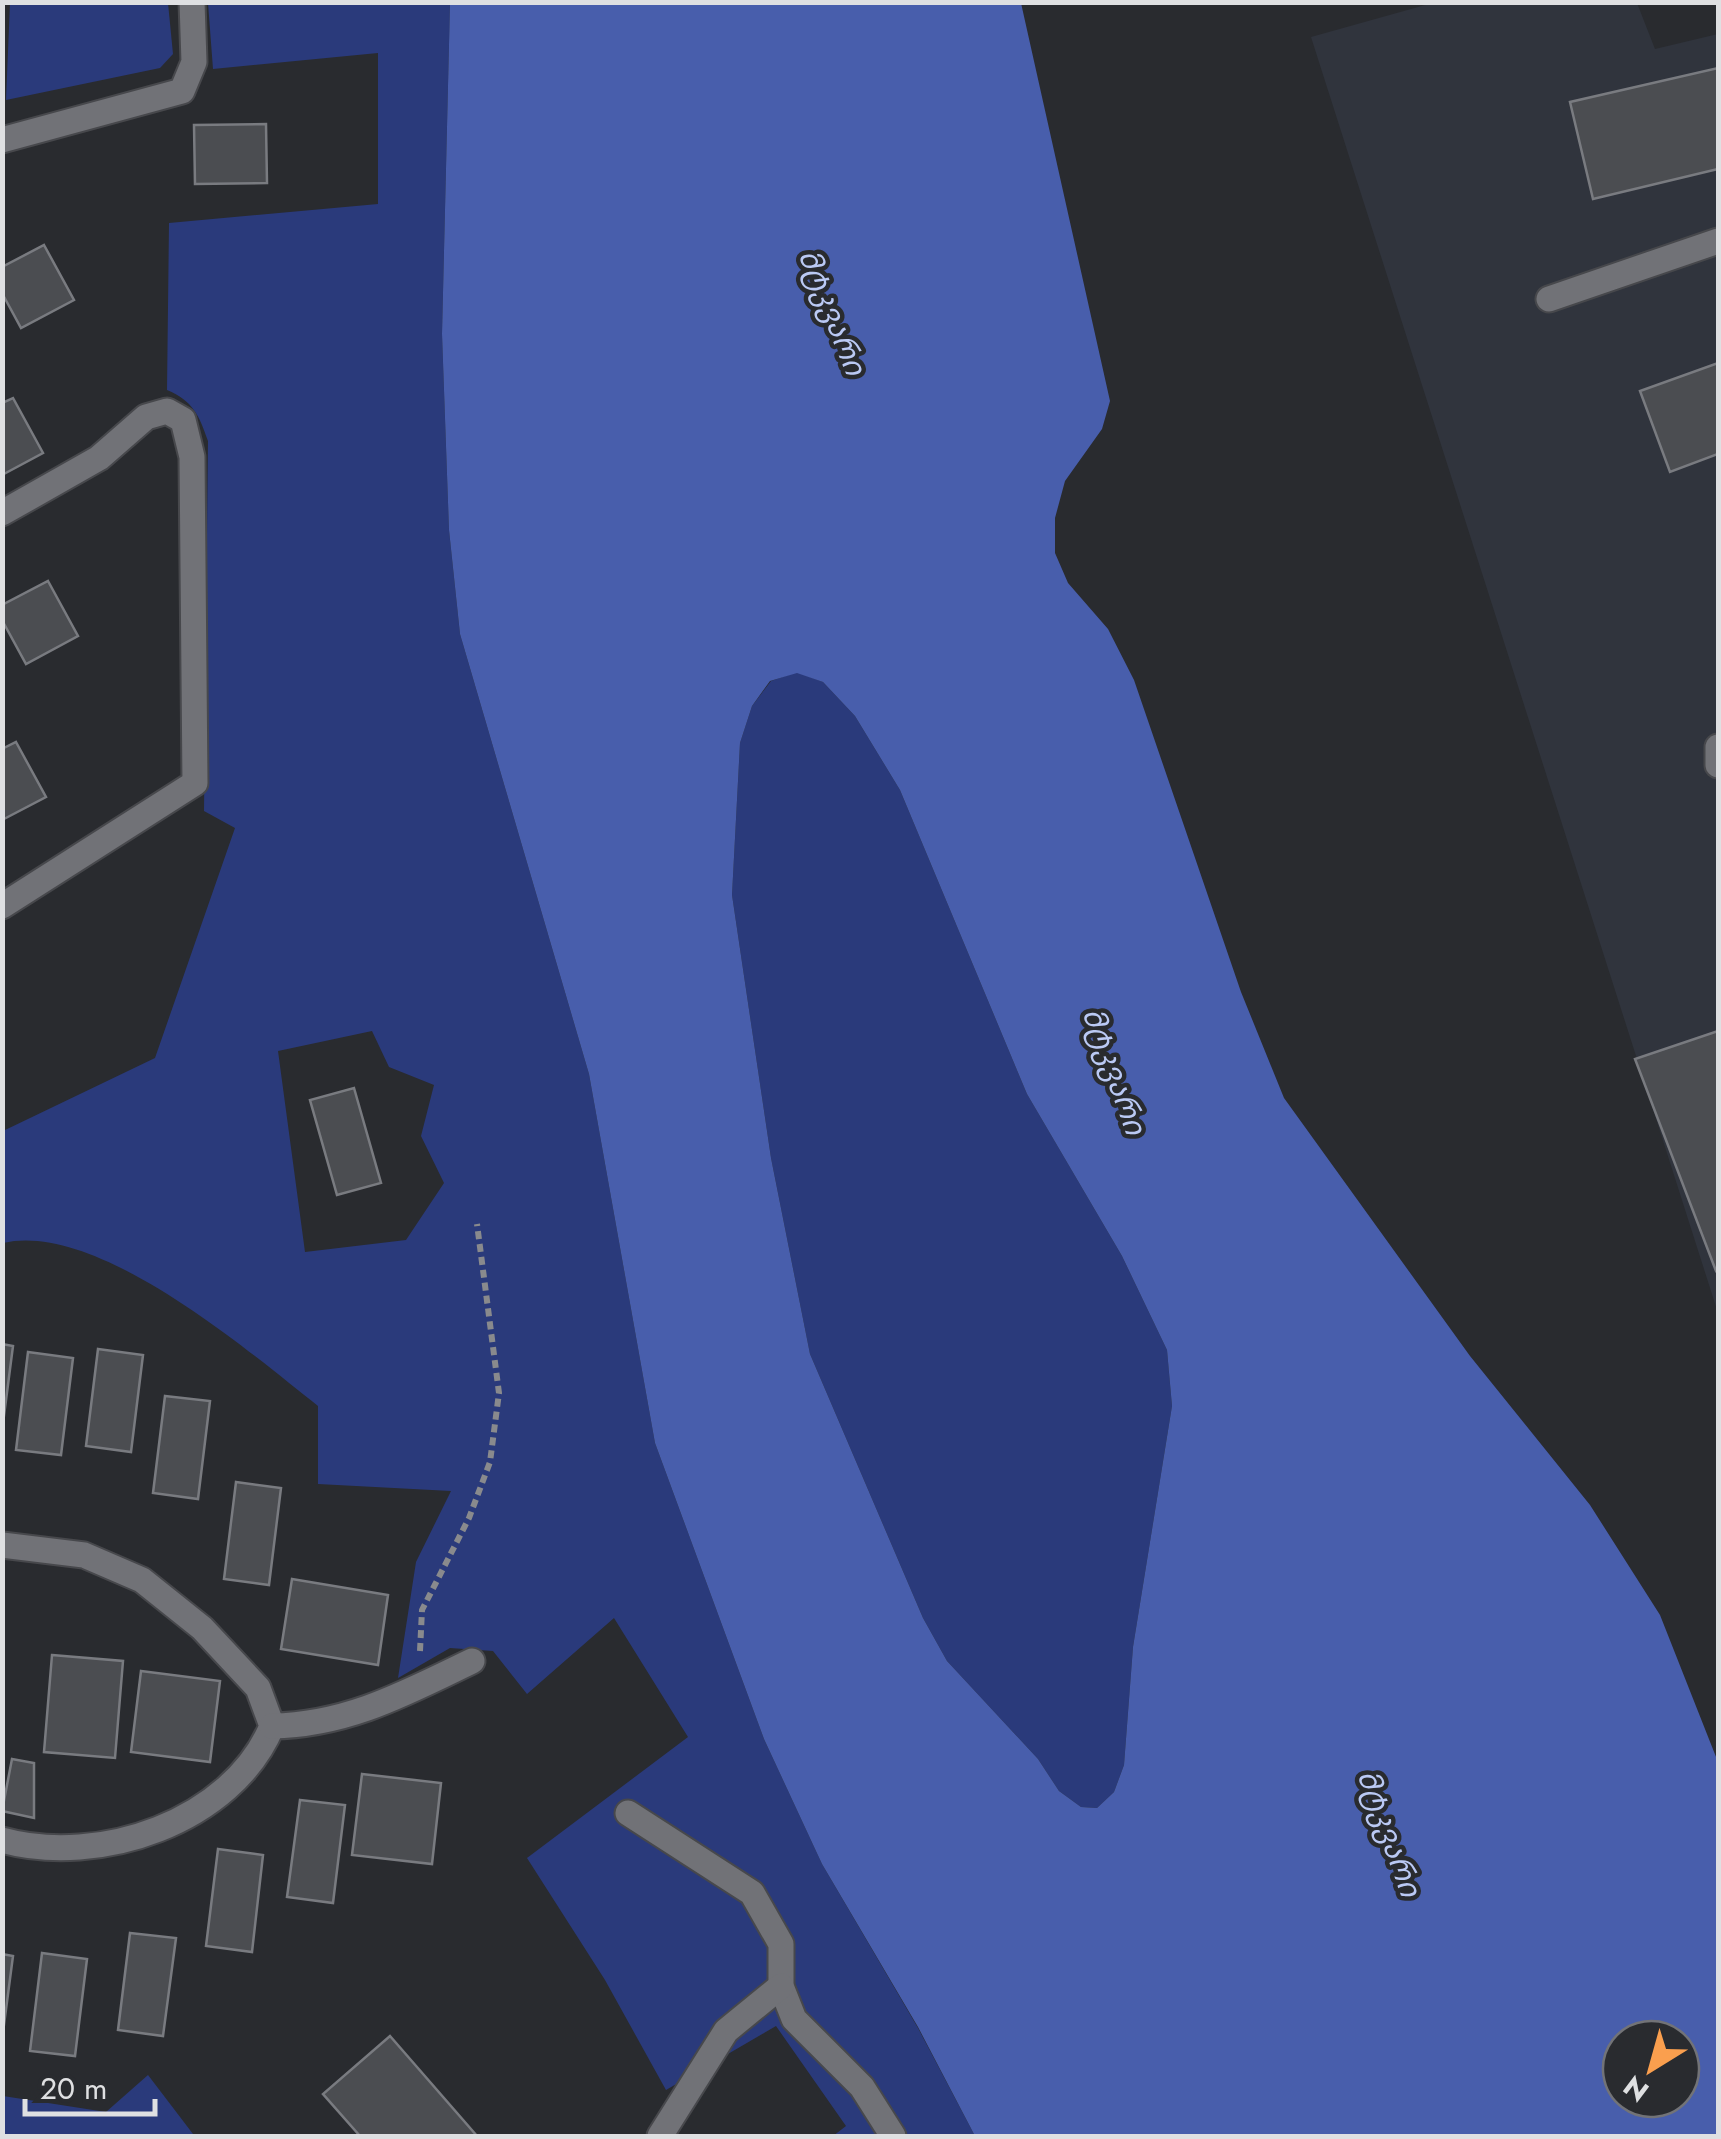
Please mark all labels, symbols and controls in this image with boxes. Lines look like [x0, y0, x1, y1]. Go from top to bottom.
water label: მტკვარი [788, 242, 878, 383]
water label: მტკვარი [1072, 1001, 1158, 1142]
water label: მტკვარი [1347, 1763, 1433, 1904]
north arrow [1601, 2019, 1701, 2119]
scale bar [25, 2054, 155, 2116]
text: N [1615, 2066, 1657, 2112]
text: 20 m [40, 2067, 107, 2110]

